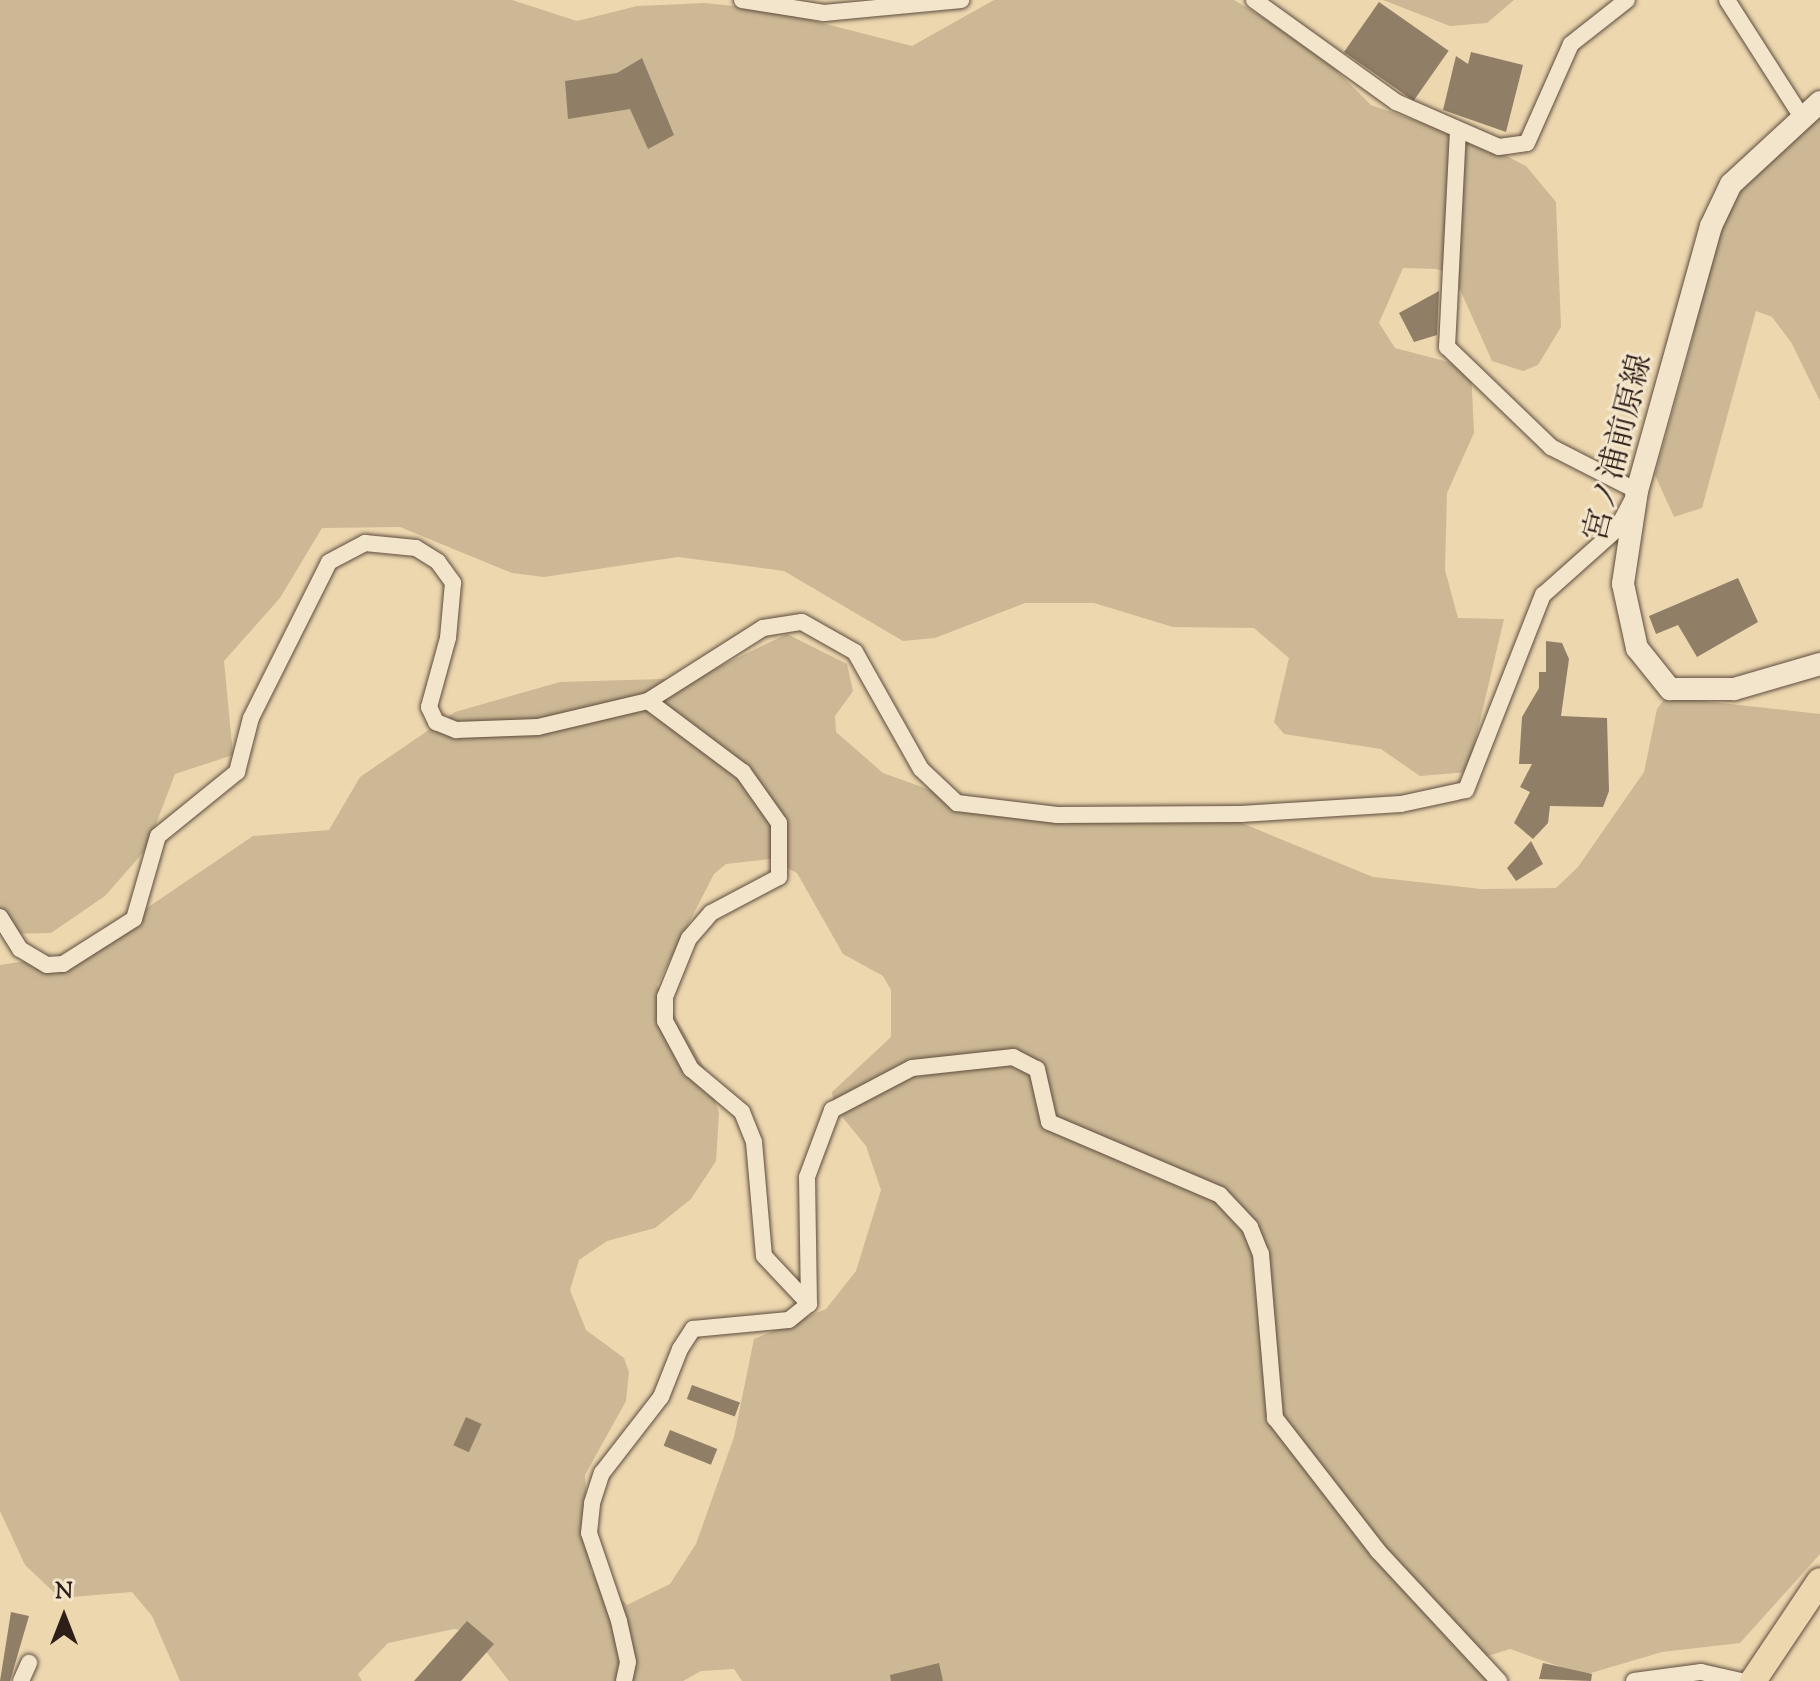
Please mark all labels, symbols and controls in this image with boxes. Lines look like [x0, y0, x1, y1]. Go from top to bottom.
street label: 宮ノ浦前原線 [1578, 350, 1662, 546]
north arrow [24, 1577, 104, 1657]
text: N [55, 1577, 73, 1609]

